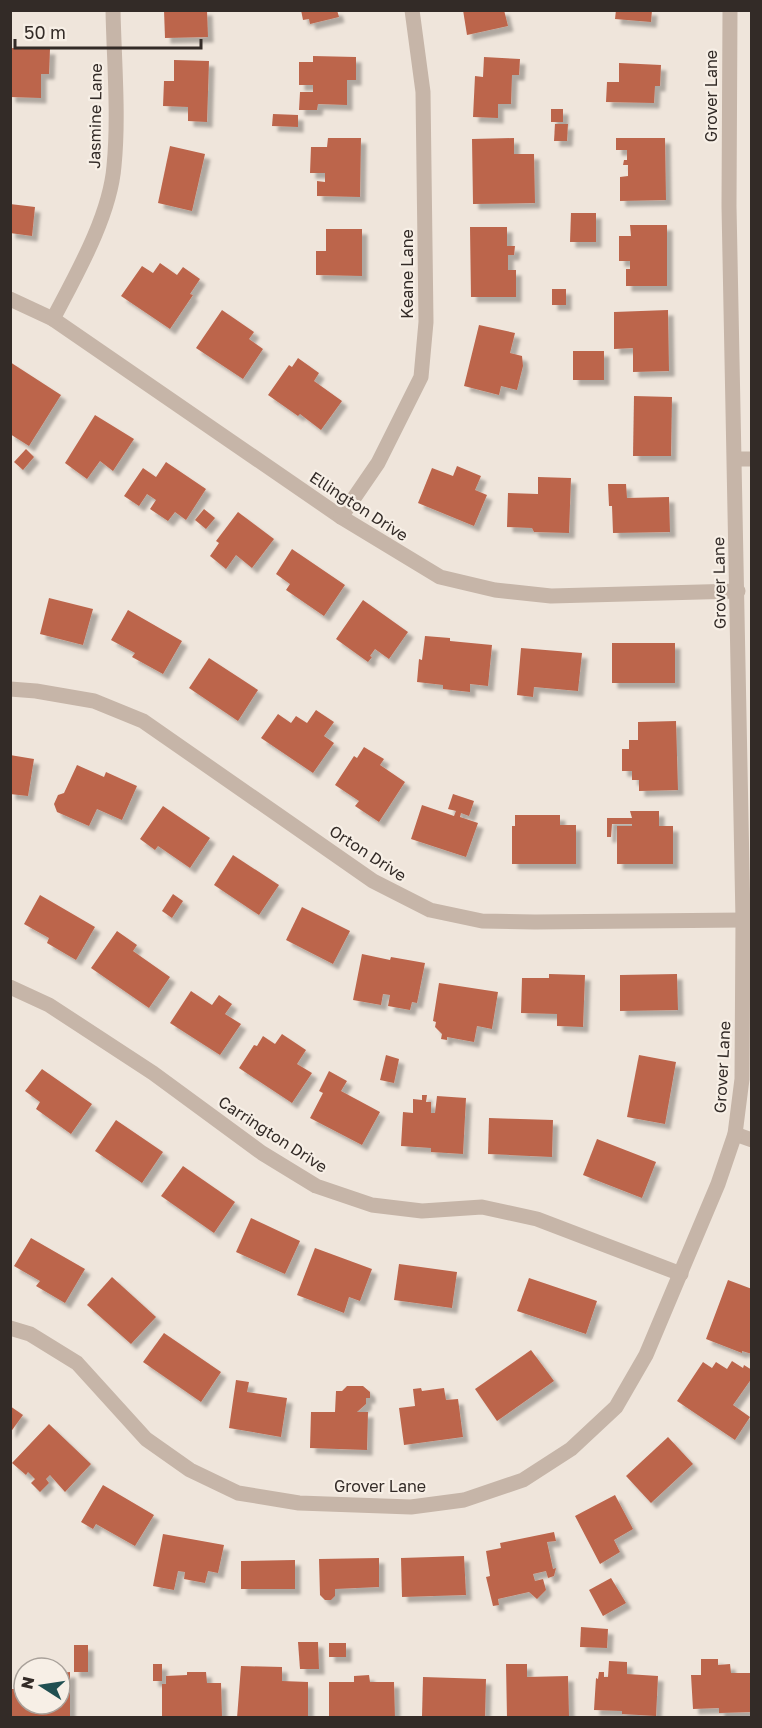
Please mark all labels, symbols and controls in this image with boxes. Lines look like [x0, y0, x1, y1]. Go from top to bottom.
scale bar [15, 12, 201, 50]
text: 50 m [24, 21, 66, 43]
street label: Grover Lane [701, 50, 721, 142]
street label: Jasmine Lane [84, 63, 106, 169]
street label: Keane Lane [397, 229, 417, 319]
street label: Ellington Drive [306, 467, 412, 545]
street label: Grover Lane [708, 537, 730, 629]
street label: Orton Drive [326, 821, 410, 885]
street label: Grover Lane [710, 1020, 734, 1114]
street label: Carrington Drive [215, 1091, 331, 1177]
street label: Grover Lane [334, 1476, 426, 1496]
north arrow [12, 1656, 72, 1716]
text: N [16, 1675, 38, 1691]

